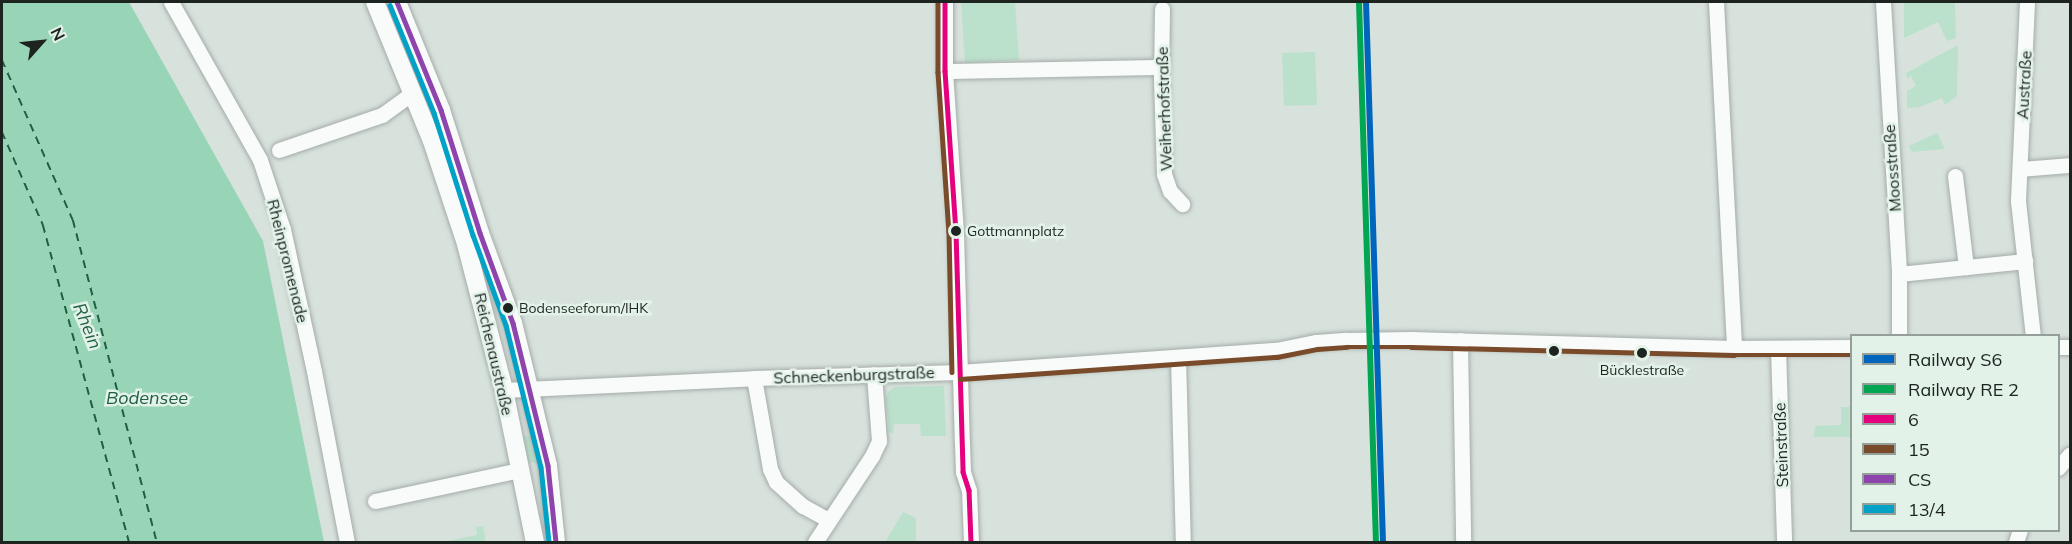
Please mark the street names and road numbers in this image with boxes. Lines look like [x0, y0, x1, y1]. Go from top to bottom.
street label: Weiherhofstraße [1152, 46, 1176, 172]
street label: Austraße [2013, 50, 2035, 120]
street label: Moosstraße [1879, 124, 1905, 212]
street label: Rheinpromenade [263, 197, 313, 325]
street label: Reichenaustraße [471, 291, 517, 417]
street label: Schneckenburgstraße [773, 363, 935, 387]
street label: Steinstraße [1770, 402, 1792, 488]

